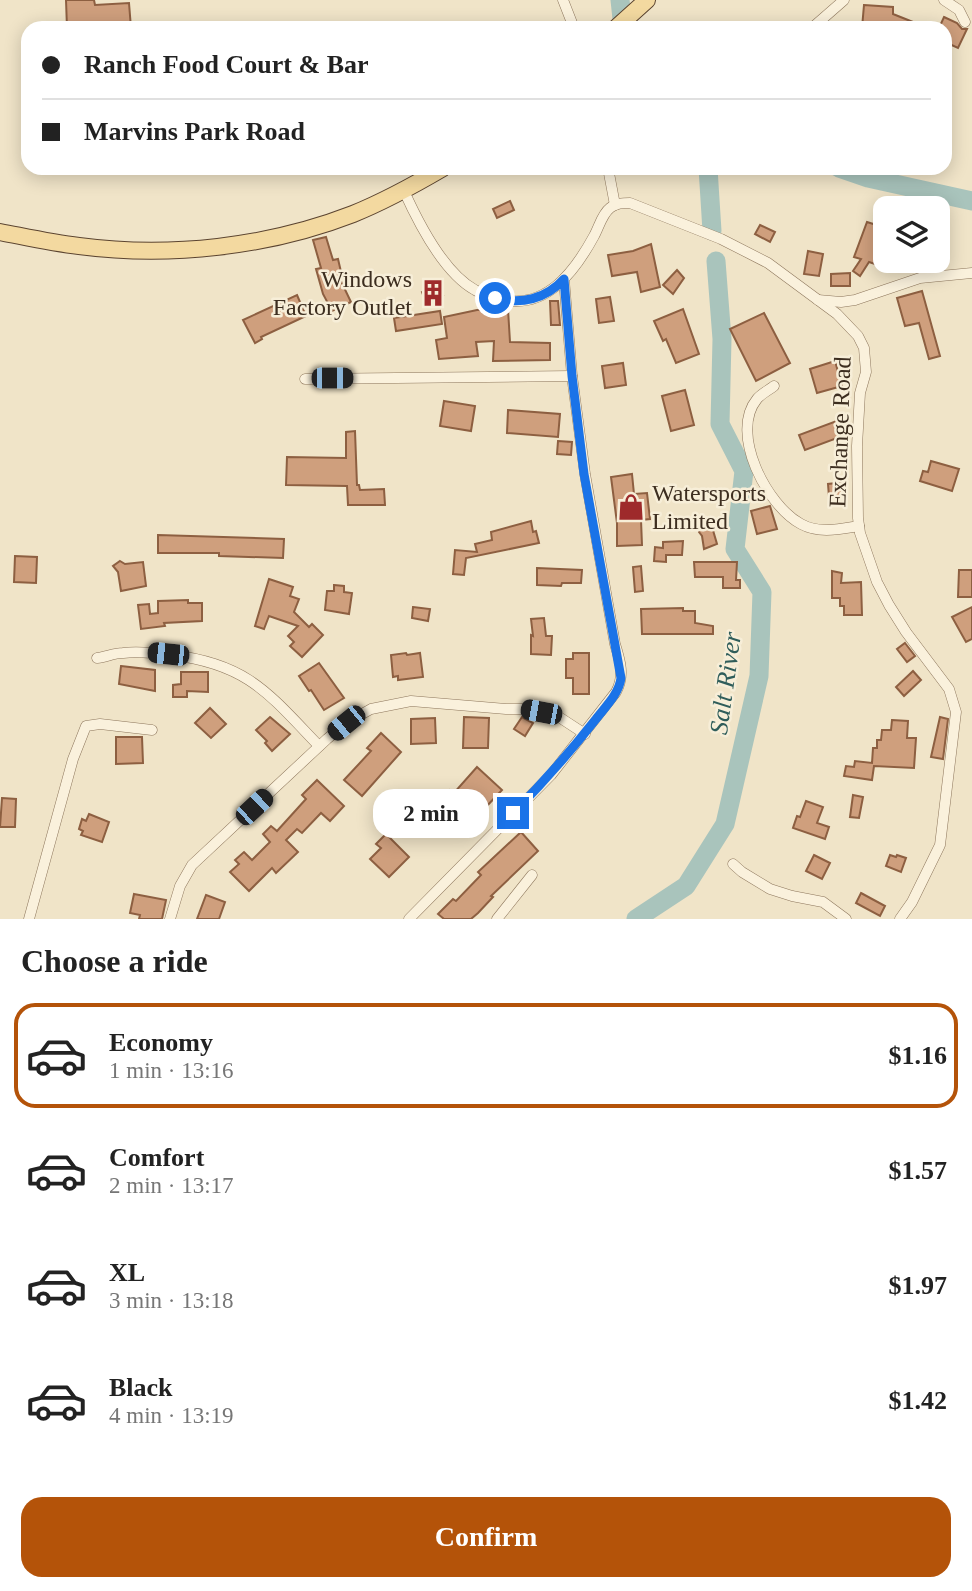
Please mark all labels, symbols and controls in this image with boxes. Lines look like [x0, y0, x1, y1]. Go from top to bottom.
text: Ranch Food Court & Bar [84, 50, 369, 79]
text: Marvins Park Road [84, 117, 305, 146]
map controls [873, 196, 950, 273]
button: layers [873, 196, 950, 273]
place label: Windows Factory Outlet [273, 266, 412, 320]
building icon: Windows Factory Outlet [418, 278, 448, 308]
route start [479, 282, 511, 314]
street label: Exchange Road [824, 356, 856, 508]
car [312, 368, 354, 389]
place label: Watersports Limited [652, 480, 766, 534]
shop icon: Watersports Limited [616, 492, 646, 522]
water label: Salt River [704, 629, 747, 736]
car [147, 641, 190, 667]
car [519, 698, 564, 726]
car [324, 702, 369, 744]
car [232, 785, 277, 829]
callout: 2 min [373, 788, 489, 838]
route end [497, 797, 529, 829]
text: 2 min [403, 801, 459, 826]
text: Choose a ride [21, 943, 208, 979]
icon: car [25, 1024, 88, 1087]
text: Economy [109, 1028, 213, 1057]
text: $1.16 [889, 1041, 947, 1070]
text: 1 min · 13:16 [109, 1058, 234, 1083]
icon: car [25, 1139, 88, 1202]
text: Comfort [109, 1143, 204, 1172]
text: $1.57 [889, 1156, 947, 1185]
text: 2 min · 13:17 [109, 1173, 234, 1198]
icon: car [25, 1254, 88, 1317]
text: XL [109, 1258, 145, 1287]
text: $1.97 [889, 1271, 947, 1300]
text: 3 min · 13:18 [109, 1288, 234, 1313]
icon: car [25, 1369, 88, 1432]
text: Black [109, 1373, 173, 1402]
text: $1.42 [889, 1386, 947, 1415]
text: 4 min · 13:19 [109, 1403, 234, 1428]
button: Confirm [21, 1497, 951, 1577]

